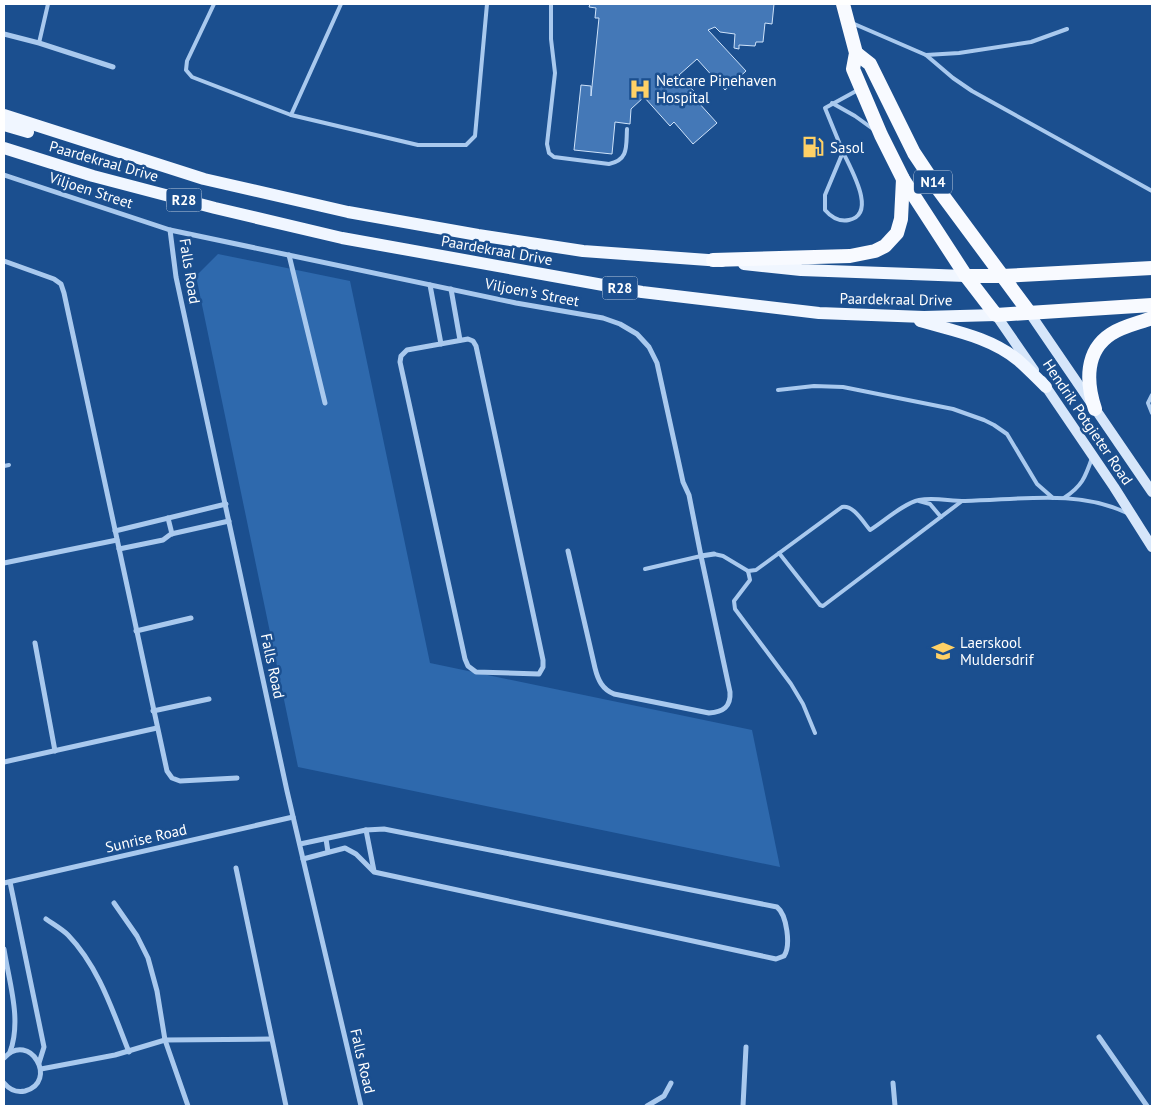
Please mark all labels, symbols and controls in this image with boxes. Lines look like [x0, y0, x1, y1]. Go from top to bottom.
place label: Netcare Pinehaven Hospital [656, 71, 776, 107]
hospital icon: Netcare Pinehaven Hospital [627, 76, 653, 102]
fuel station icon: Sasol [800, 134, 826, 160]
street label: Paardekraal Drive [47, 136, 161, 186]
place label: Sasol [830, 138, 865, 157]
street label: Viljoen Street [46, 167, 135, 212]
road number: N14 [914, 170, 952, 193]
road number: R28 [166, 188, 202, 212]
street label: Paardekraal Drive [440, 231, 554, 269]
street label: Falls Road [175, 237, 205, 305]
street label: Viljoen's Street [482, 273, 581, 310]
road number: R28 [602, 276, 638, 300]
street label: Paardekraal Drive [839, 289, 953, 309]
street label: Hendrik Potgieter Road [1039, 355, 1137, 489]
street label: Falls Road [257, 632, 289, 700]
place label: Laerskool Muldersdrif [960, 633, 1035, 669]
school or university icon: Laerskool Muldersdrif [930, 638, 956, 664]
street label: Sunrise Road [103, 819, 189, 857]
street label: Falls Road [346, 1027, 380, 1095]

